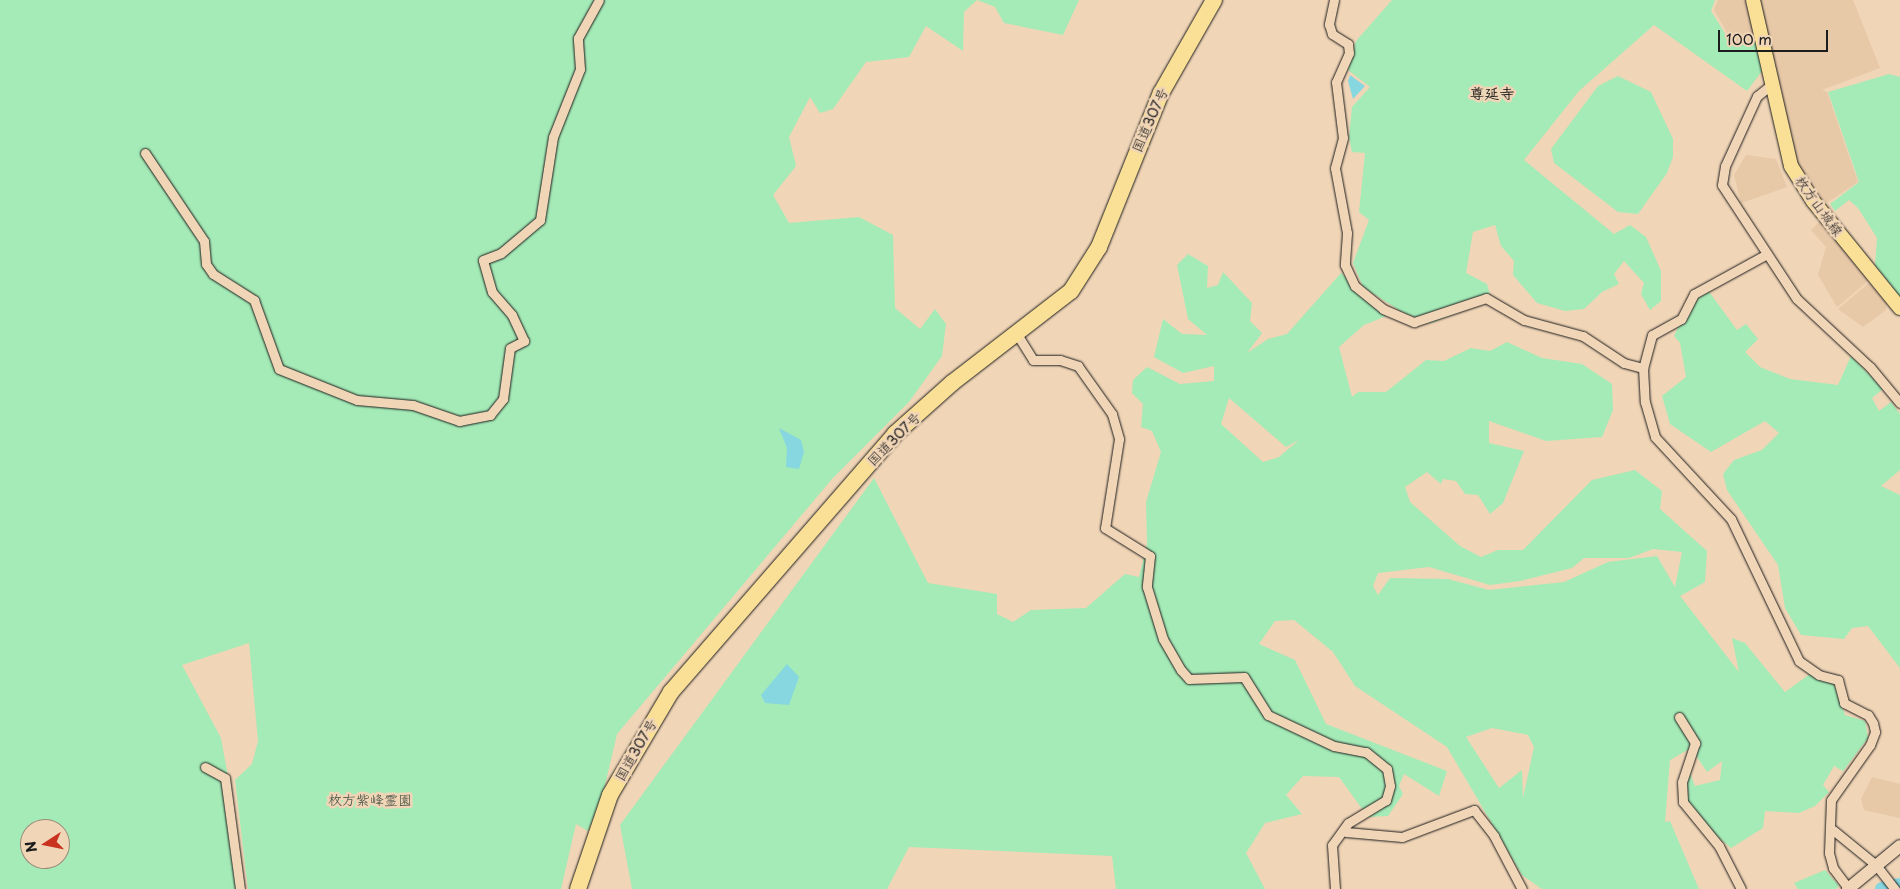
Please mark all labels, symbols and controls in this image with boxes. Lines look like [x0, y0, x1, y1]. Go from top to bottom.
scale bar [1720, 20, 1830, 52]
text: 100 m [1726, 27, 1772, 50]
district label: 尊延寺 [1470, 84, 1514, 102]
street label: 国道307号 [1128, 85, 1172, 155]
street label: 枚方山城線 [1792, 173, 1846, 239]
street label: 国道307号 [864, 409, 924, 469]
street label: 国道307号 [611, 716, 661, 784]
park label: 枚方紫峰霊園 [328, 792, 412, 808]
north arrow [20, 819, 70, 869]
text: N [19, 839, 42, 854]

